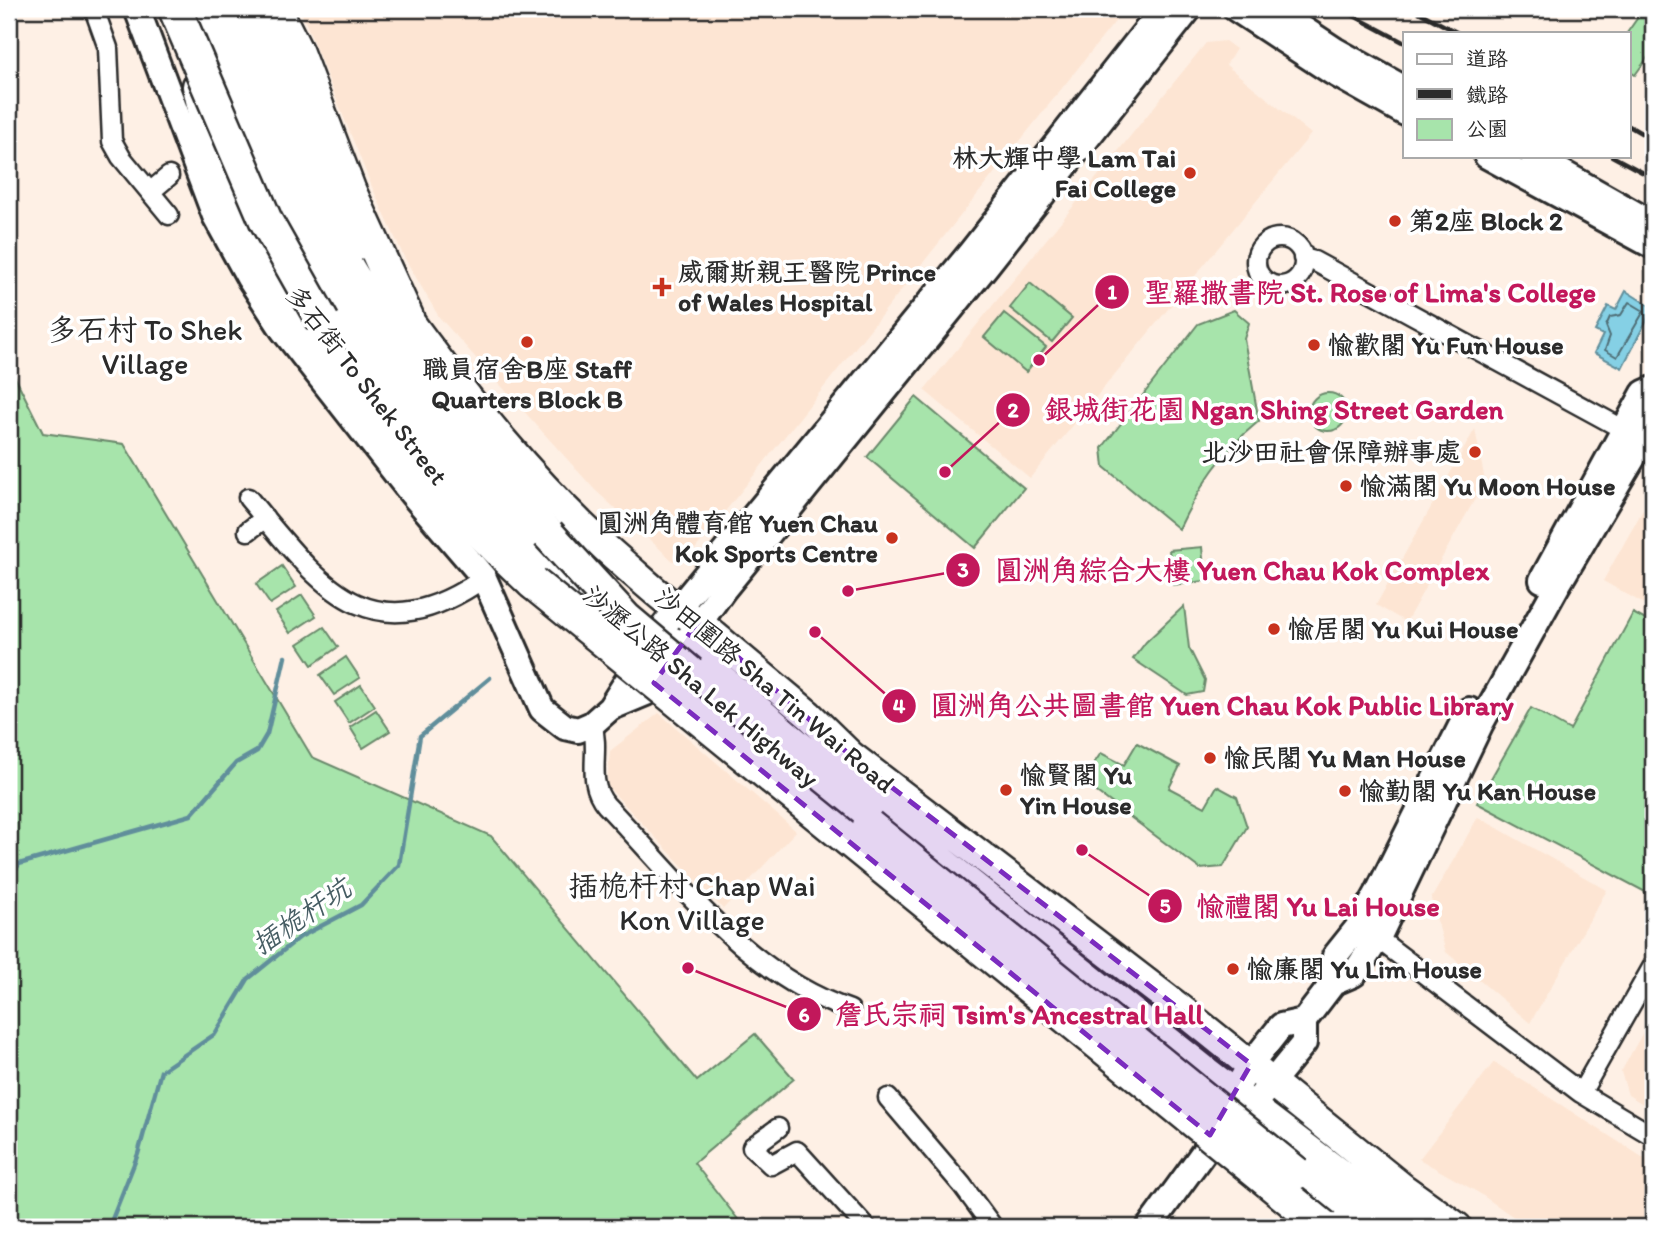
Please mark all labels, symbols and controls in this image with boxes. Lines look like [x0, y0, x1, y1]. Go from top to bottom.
legend [1403, 32, 1630, 158]
text: 道路 [1466, 46, 1508, 71]
text: 鐵路 [1466, 82, 1508, 107]
text: 公園 [1466, 116, 1508, 141]
place label: 林大輝中學 Lam Tai Fai College [952, 142, 1176, 204]
marker: 林大輝中學 Lam Tai Fai College [1182, 165, 1198, 181]
place label: 第2座 Block 2 [1409, 205, 1563, 237]
marker: 第2座 Block 2 [1387, 213, 1403, 229]
place label: 威爾斯親王醫院 Prince of Wales Hospital [678, 256, 936, 318]
callout: 聖羅撒書院 St. Rose of Lima's College [1095, 267, 1610, 316]
text: 聖羅撒書院 St. Rose of Lima's College [1144, 275, 1596, 309]
marker: 威爾斯親王醫院 Prince of Wales Hospital [652, 277, 672, 297]
street label: 多石街 To Shek Street [279, 279, 455, 491]
text: 1 [1107, 279, 1117, 304]
district label: 多石村 To Shek Village [47, 311, 243, 382]
place label: 愉歡閣 Yu Fun House [1328, 329, 1564, 361]
marker: 職員宿舍B座 Staff Quarters Block B [519, 334, 535, 350]
marker: 愉歡閣 Yu Fun House [1306, 337, 1322, 353]
place label: 職員宿舍B座 Staff Quarters Block B [422, 353, 633, 415]
callout: 銀城街花園 Ngan Shing Street Garden [995, 385, 1517, 434]
text: 銀城街花園 Ngan Shing Street Garden [1045, 392, 1504, 426]
text: 2 [1007, 397, 1019, 422]
place label: 北沙田社會保障辦事處 [1201, 436, 1461, 468]
marker: 北沙田社會保障辦事處 [1467, 444, 1483, 460]
place label: 愉滿閣 Yu Moon House [1360, 470, 1615, 502]
marker: 愉滿閣 Yu Moon House [1338, 478, 1354, 494]
place label: 圓洲角體育館 Yuen Chau Kok Sports Centre [597, 507, 879, 569]
marker: 圓洲角體育館 Yuen Chau Kok Sports Centre [884, 530, 900, 546]
callout: 圓洲角綜合大樓 Yuen Chau Kok Complex [945, 546, 1503, 595]
text: 圓洲角綜合大樓 Yuen Chau Kok Complex [995, 553, 1490, 587]
text: 3 [957, 557, 969, 582]
street label: 沙瀝公路 Sha Lek Highway [577, 578, 825, 794]
street label: 沙田圍路 Sha Tin Wai Road [648, 580, 902, 800]
place label: 愉居閣 Yu Kui House [1288, 613, 1518, 645]
marker: 愉居閣 Yu Kui House [1266, 621, 1282, 637]
callout: 圓洲角公共圖書館 Yuen Chau Kok Public Library [881, 681, 1528, 730]
text: 圓洲角公共圖書館 Yuen Chau Kok Public Library [930, 688, 1515, 722]
text: 4 [893, 693, 906, 718]
place label: 愉民閣 Yu Man House [1224, 742, 1466, 774]
marker: 愉民閣 Yu Man House [1202, 750, 1218, 766]
place label: 愉賢閣 Yu Yin House [1019, 759, 1133, 821]
place label: 愉勤閣 Yu Kan House [1359, 775, 1596, 807]
marker: 愉賢閣 Yu Yin House [998, 782, 1014, 798]
marker: 愉勤閣 Yu Kan House [1337, 783, 1353, 799]
district label: 插桅杆村 Chap Wai Kon Village [568, 867, 816, 938]
water label: 插桅杆坑 [245, 869, 359, 961]
callout: 愉禮閣 Yu Lai House [1147, 882, 1454, 931]
text: 愉禮閣 Yu Lai House [1196, 889, 1440, 923]
text: 5 [1159, 893, 1171, 918]
place label: 愉廉閣 Yu Lim House [1247, 953, 1482, 985]
marker: 愉廉閣 Yu Lim House [1225, 961, 1241, 977]
callout: 詹氏宗祠 Tsim's Ancestral Hall [786, 990, 1218, 1039]
text: 詹氏宗祠 Tsim's Ancestral Hall [835, 997, 1204, 1031]
text: 6 [798, 1002, 810, 1027]

